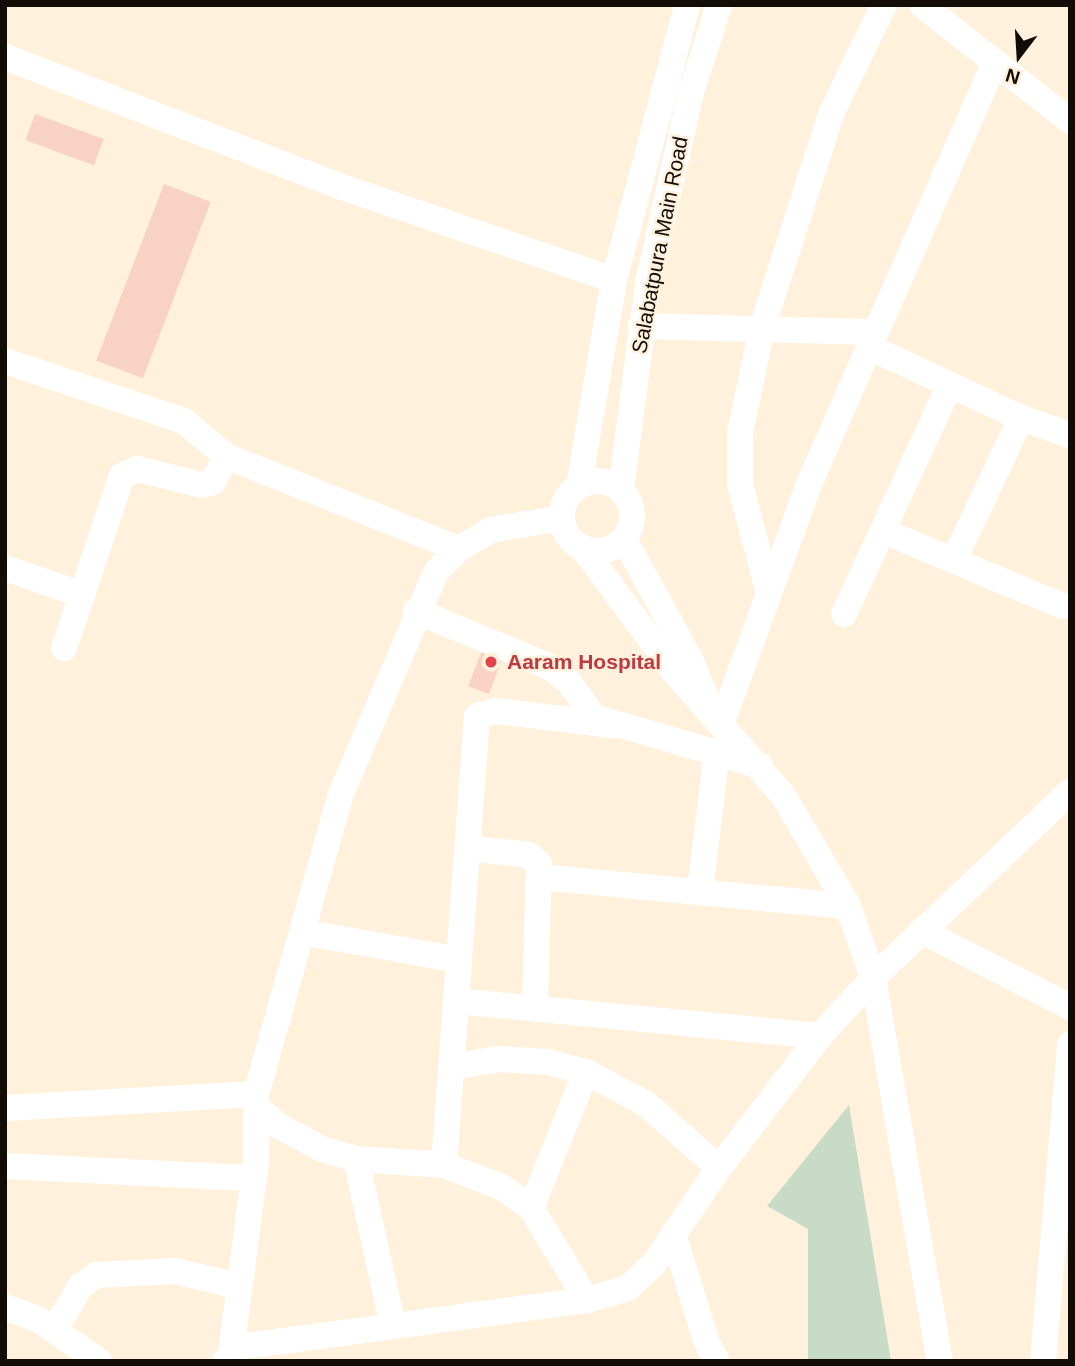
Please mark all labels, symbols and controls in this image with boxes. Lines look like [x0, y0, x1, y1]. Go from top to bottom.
north arrow [984, 21, 1054, 91]
text: N [1003, 65, 1022, 89]
street label: Salabatpura Main Road [627, 134, 693, 356]
place label: Aaram Hospital [507, 649, 661, 675]
marker: Aaram Hospital [481, 652, 501, 672]

